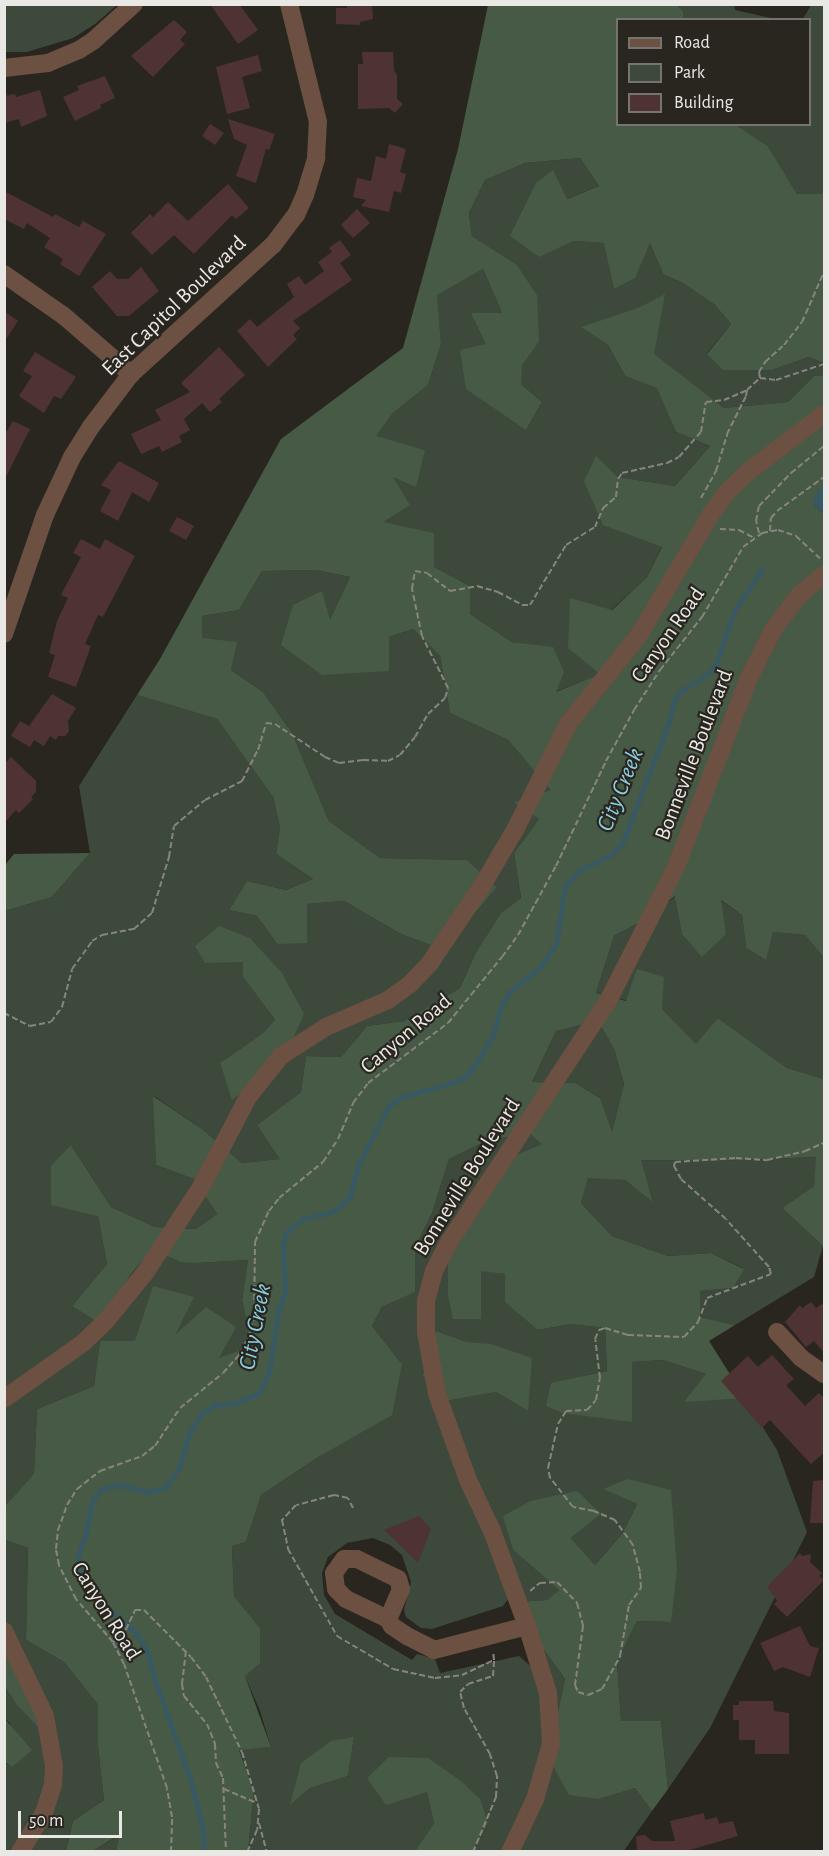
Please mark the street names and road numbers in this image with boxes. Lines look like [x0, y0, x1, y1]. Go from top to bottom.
street label: East Capitol Boulevard [96, 230, 252, 382]
street label: Canyon Road [625, 582, 711, 688]
street label: Bonneville Boulevard [649, 666, 739, 844]
street label: Canyon Road [355, 988, 457, 1080]
street label: Bonneville Boulevard [408, 1093, 526, 1261]
street label: Canyon Road [65, 1557, 147, 1665]

